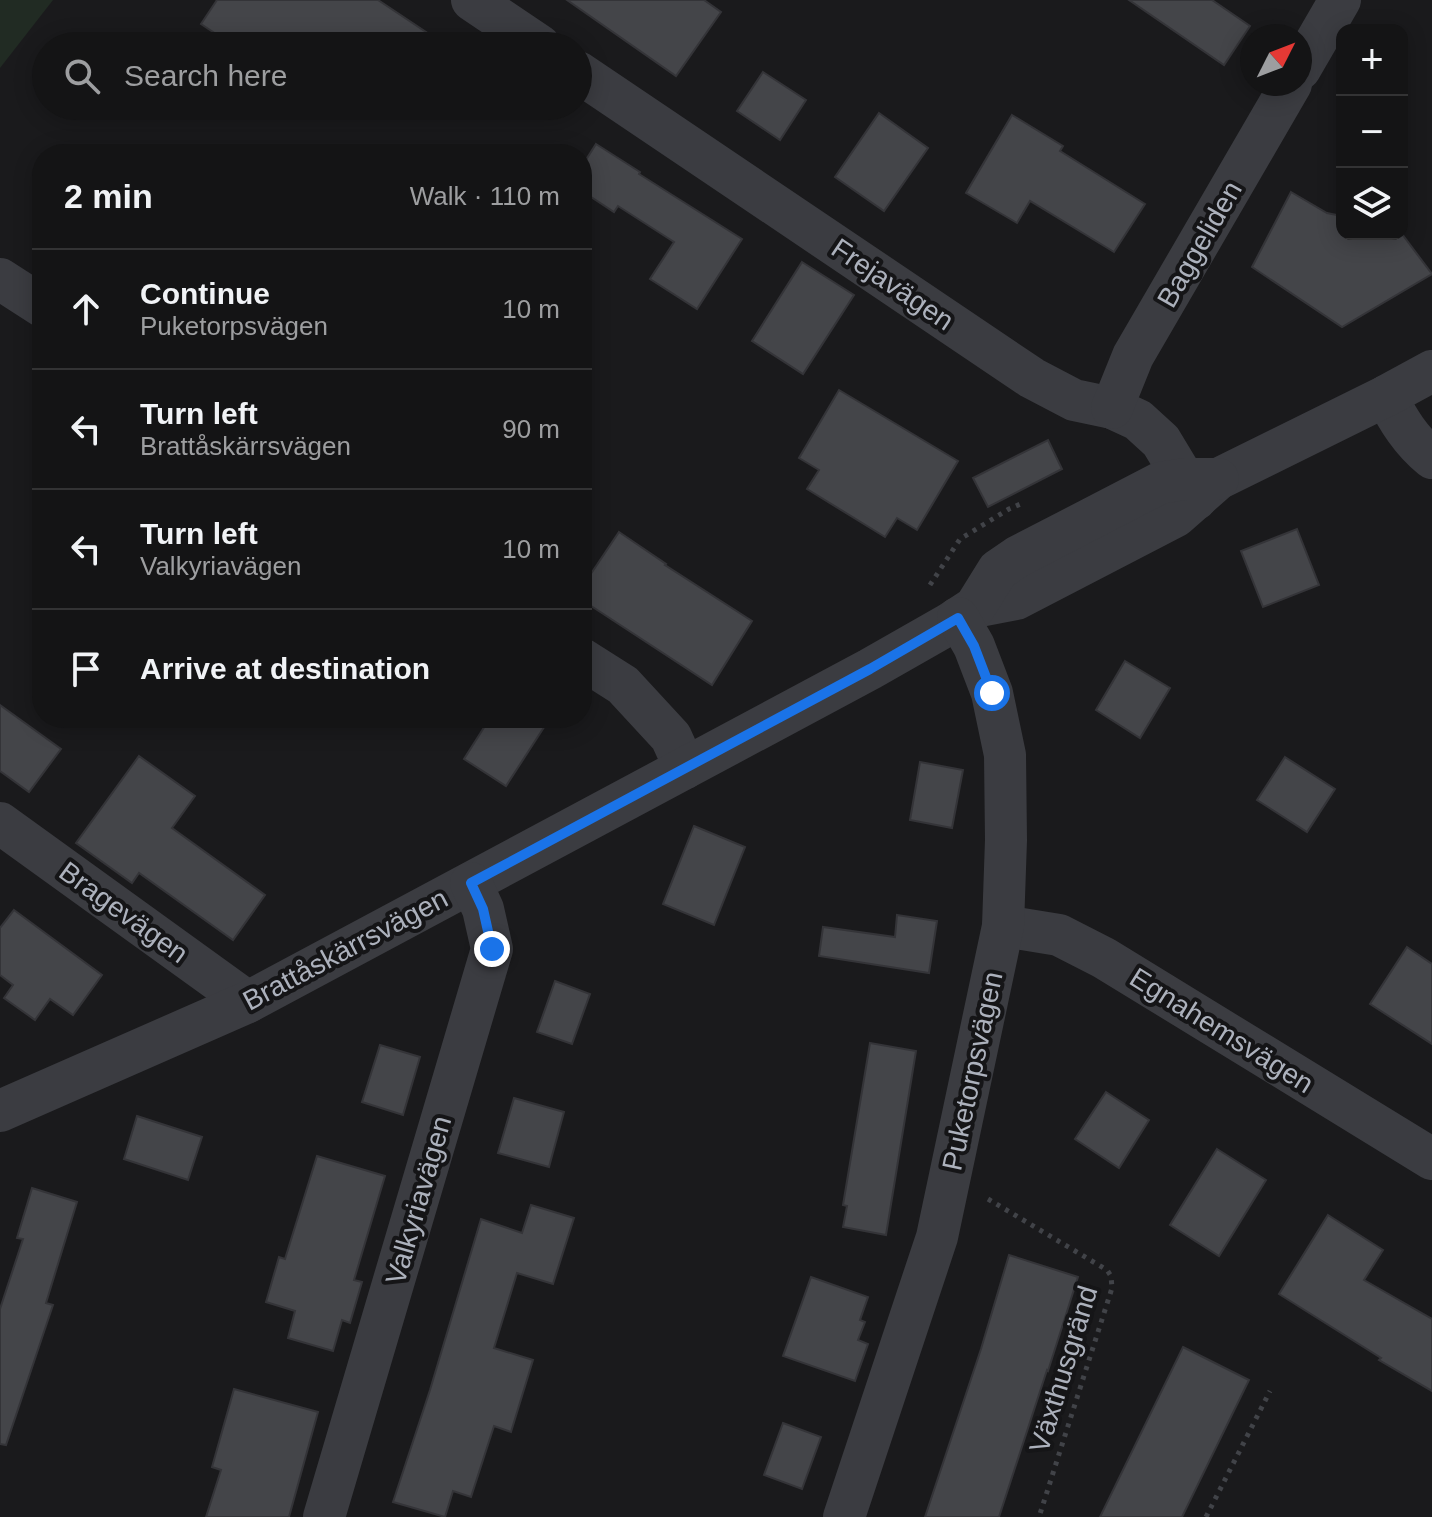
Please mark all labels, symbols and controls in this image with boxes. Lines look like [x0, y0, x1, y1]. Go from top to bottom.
north arrow [1240, 24, 1312, 96]
map controls [1336, 24, 1408, 240]
button: + [1336, 24, 1408, 96]
search box [32, 32, 592, 120]
icon: search [60, 54, 104, 98]
text: Search here [124, 59, 287, 92]
button: − [1336, 96, 1408, 168]
button: layers [1336, 168, 1408, 240]
street label: Baggeliden [1151, 176, 1248, 313]
text: 2 min [64, 177, 153, 215]
text: Walk · 110 m [410, 181, 560, 211]
street label: Frejavägen [826, 232, 959, 336]
text: Continue [140, 277, 270, 310]
icon: ahead [64, 287, 108, 331]
text: 10 m [502, 294, 560, 324]
text: Puketorpsvägen [140, 311, 328, 341]
text: Turn left [140, 397, 258, 430]
icon: left [64, 407, 108, 451]
text: 90 m [502, 414, 560, 444]
text: Brattåskärrsvägen [140, 431, 351, 461]
text: Turn left [140, 517, 258, 550]
icon: left [64, 527, 108, 571]
text: 10 m [502, 534, 560, 564]
text: Valkyriavägen [140, 551, 301, 581]
icon: arrive [64, 647, 108, 691]
text: Arrive at destination [140, 652, 430, 685]
route start [974, 675, 1010, 711]
street label: Bragevägen [54, 855, 194, 969]
street label: Brattåskärrsvägen [238, 882, 453, 1016]
route end [474, 931, 510, 967]
street label: Egnahemsvägen [1124, 962, 1319, 1099]
street label: Puketorpsvägen [936, 969, 1009, 1173]
street label: Valkyriavägen [380, 1112, 457, 1288]
street label: Växthusgränd [1023, 1282, 1104, 1456]

